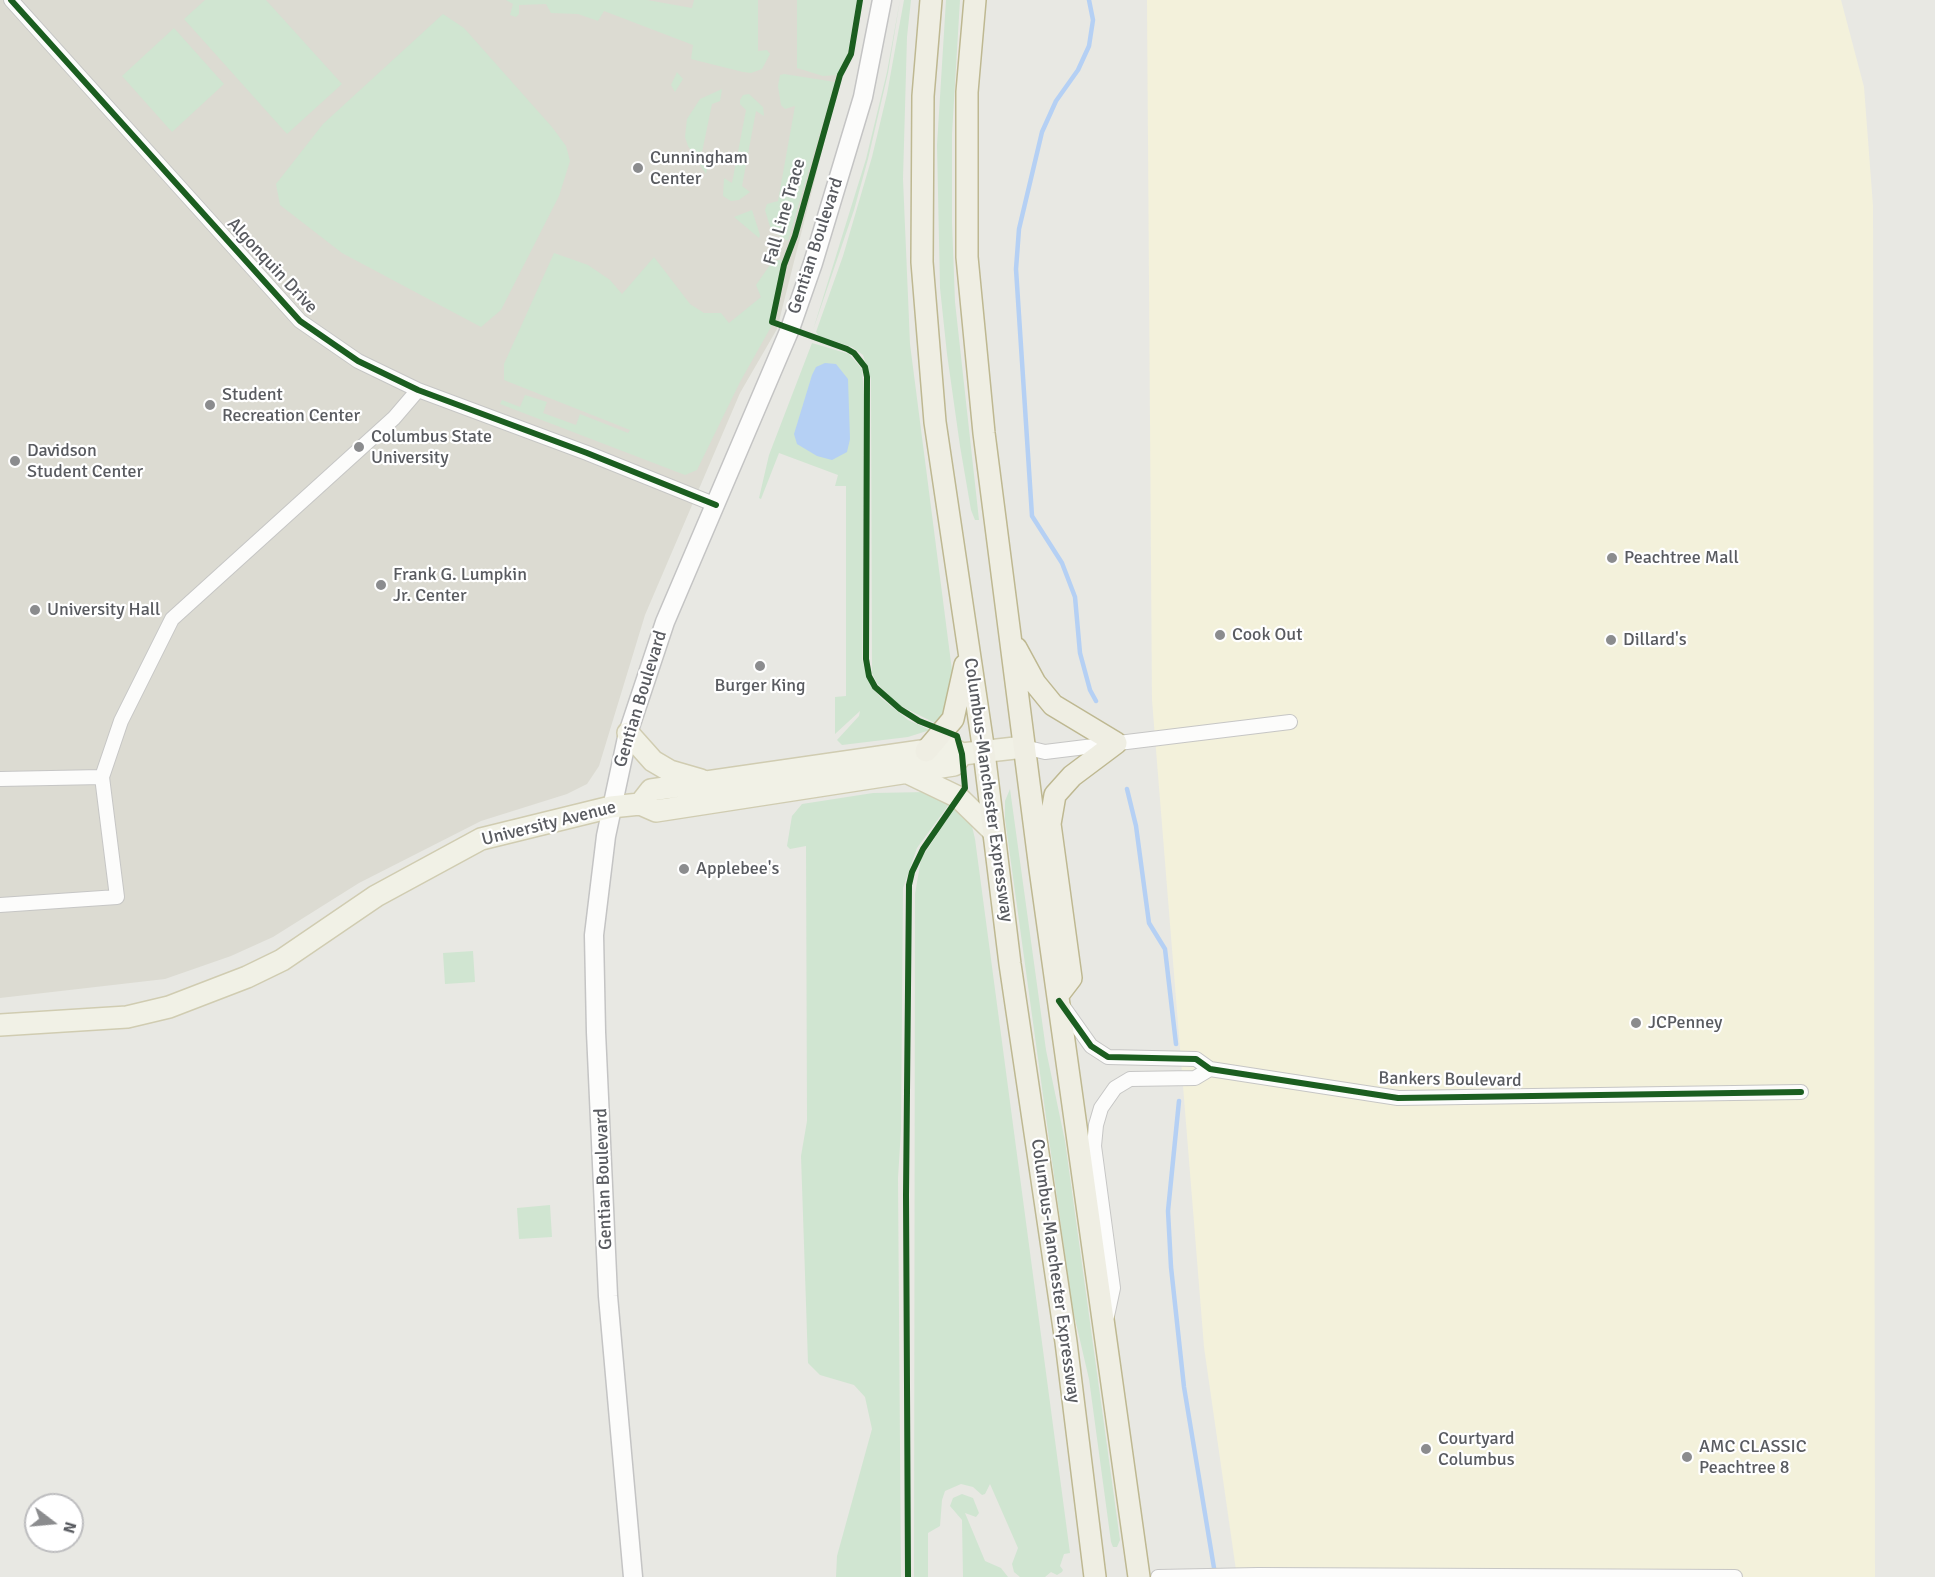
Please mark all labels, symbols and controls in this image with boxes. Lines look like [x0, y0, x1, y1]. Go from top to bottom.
place label: Cunningham Center [650, 147, 748, 190]
street label: Fall Line Trace [759, 156, 811, 268]
marker: Cunningham Center [631, 161, 645, 175]
street label: Gentian Boulevard [784, 175, 848, 317]
street label: Algonquin Drive [222, 214, 322, 318]
place label: Student Recreation Center [222, 384, 360, 426]
marker: Student Recreation Center [203, 398, 217, 412]
place label: Columbus State University [371, 426, 492, 468]
place label: Davidson Student Center [27, 440, 143, 482]
marker: Columbus State University [352, 440, 366, 454]
marker: Davidson Student Center [8, 454, 22, 468]
place label: Peachtree Mall [1624, 547, 1739, 569]
marker: Peachtree Mall [1605, 551, 1619, 565]
place label: Frank G. Lumpkin Jr. Center [393, 564, 527, 606]
marker: Frank G. Lumpkin Jr. Center [374, 578, 388, 592]
place label: University Hall [47, 599, 160, 621]
marker: University Hall [28, 603, 42, 617]
place label: Cook Out [1232, 624, 1302, 646]
street label: Gentian Boulevard [610, 628, 672, 770]
marker: Cook Out [1213, 628, 1227, 642]
place label: Dillard's [1623, 629, 1687, 651]
marker: Dillard's [1604, 633, 1618, 647]
street label: Columbus-Manchester Expressway [959, 657, 1017, 923]
marker: Burger King [753, 659, 767, 673]
place label: Burger King [714, 675, 806, 697]
street label: University Avenue [479, 797, 619, 851]
place label: Applebee's [696, 858, 779, 880]
marker: Applebee's [677, 862, 691, 876]
place label: JCPenney [1648, 1012, 1722, 1034]
marker: JCPenney [1629, 1016, 1643, 1030]
street label: Bankers Boulevard [1378, 1068, 1522, 1092]
street label: Gentian Boulevard [591, 1108, 617, 1250]
street label: Columbus-Manchester Expressway [1026, 1138, 1084, 1404]
place label: Courtyard Columbus [1438, 1428, 1515, 1470]
place label: AMC CLASSIC Peachtree 8 [1699, 1436, 1807, 1478]
marker: Courtyard Columbus [1419, 1442, 1433, 1456]
marker: AMC CLASSIC Peachtree 8 [1680, 1450, 1694, 1464]
north arrow [24, 1493, 84, 1553]
text: N [58, 1519, 81, 1536]

